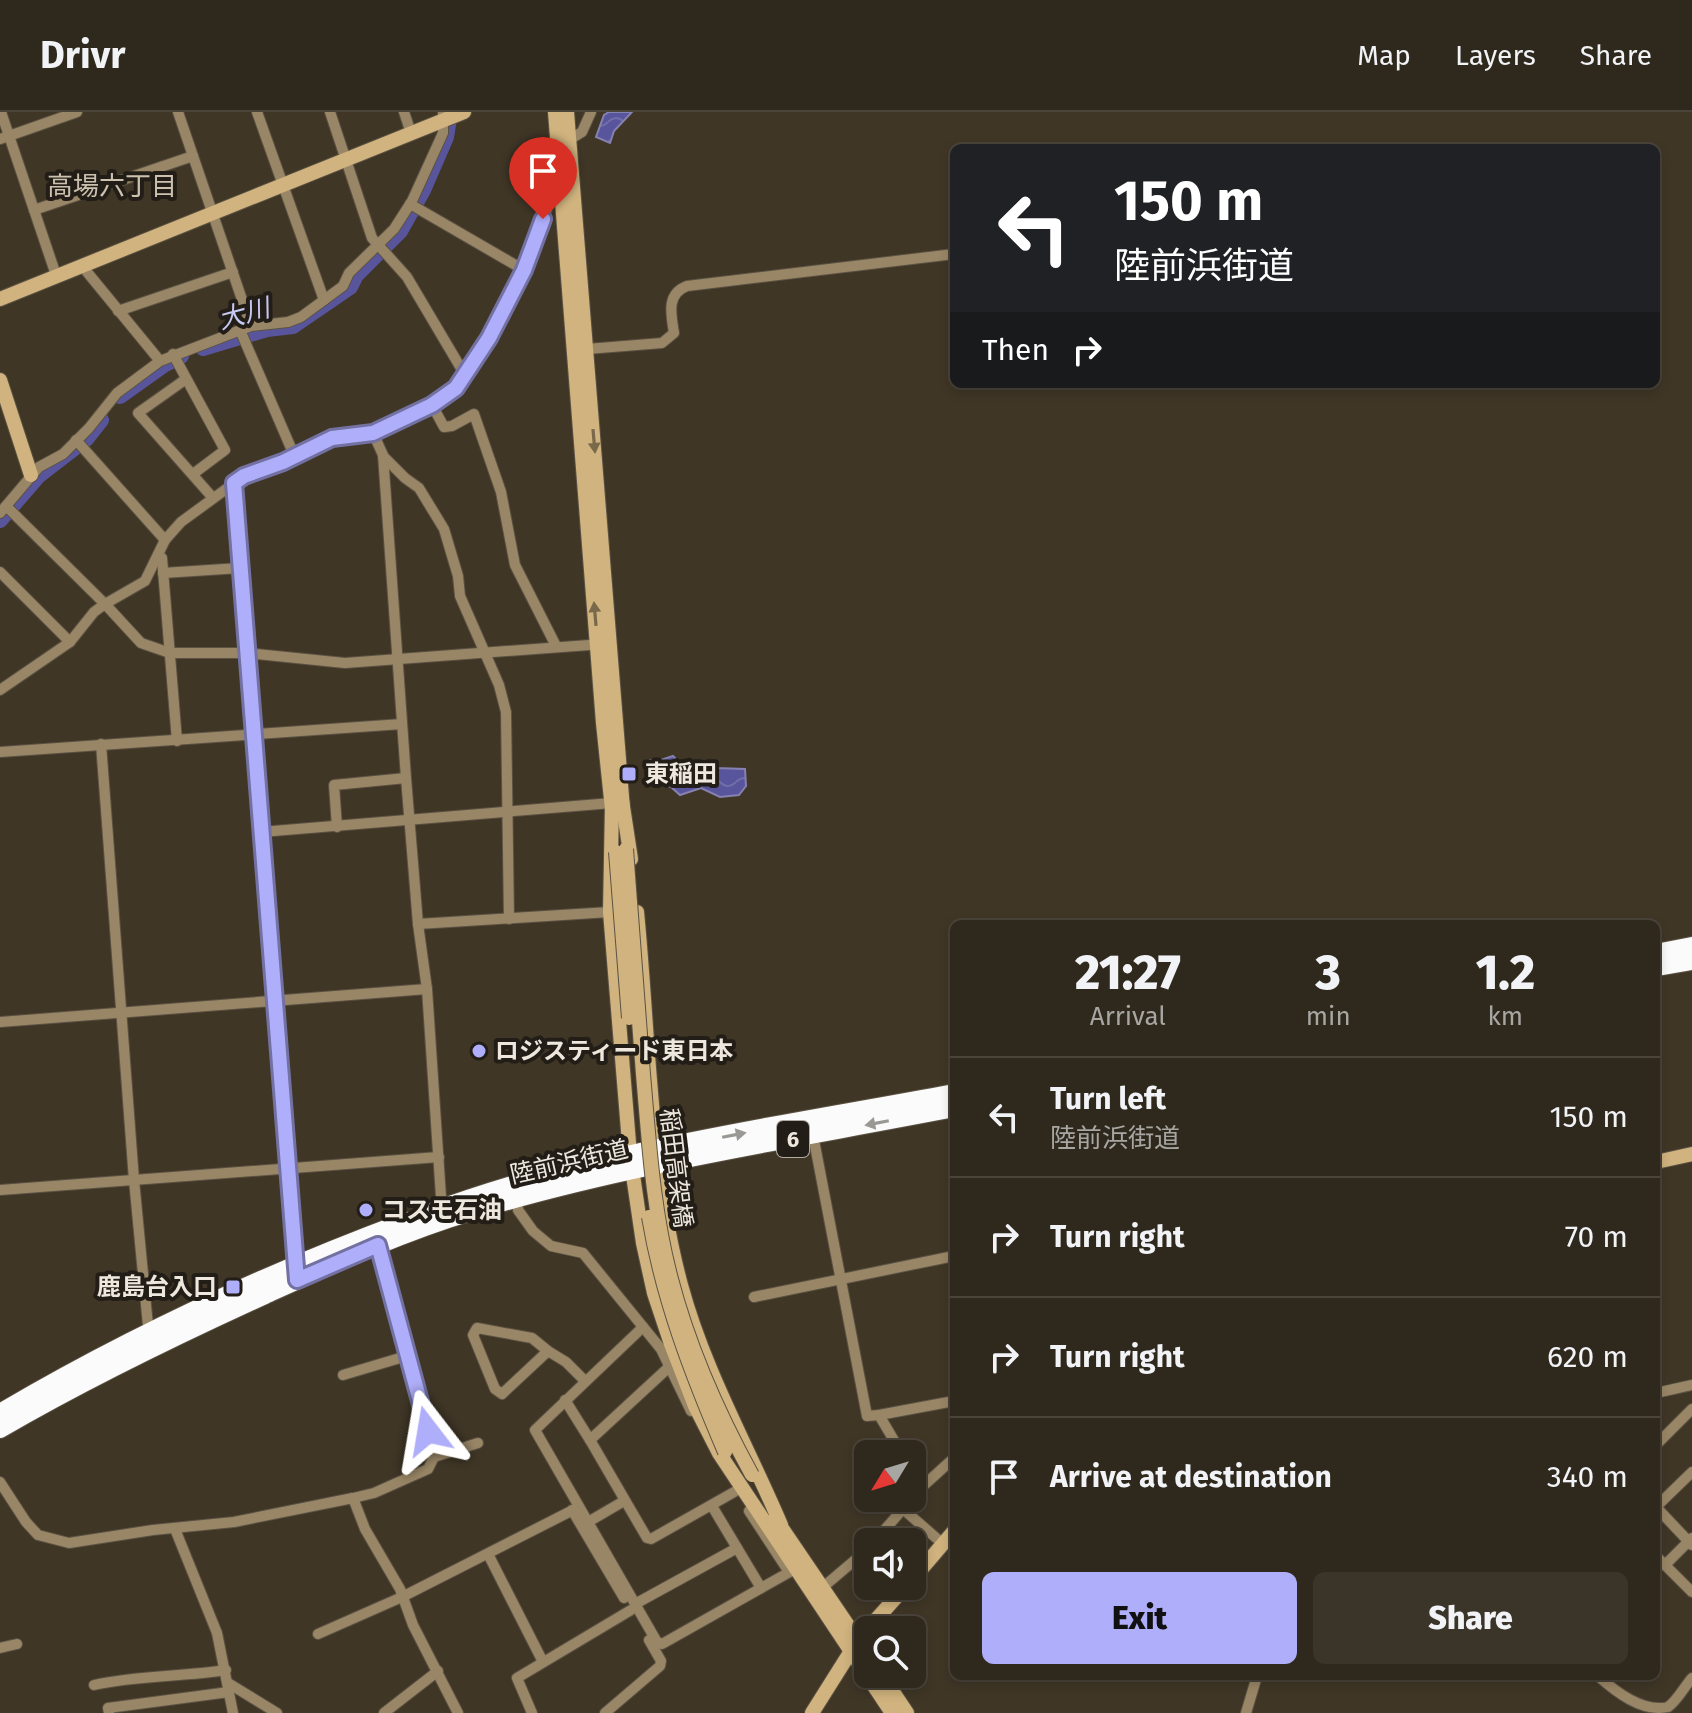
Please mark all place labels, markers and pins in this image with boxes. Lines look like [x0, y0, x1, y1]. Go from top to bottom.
pin [509, 137, 577, 219]
place label: 東稲田 [645, 760, 717, 788]
marker: 東稲田 [620, 765, 638, 783]
place label: ロジスティード東日本 [495, 1037, 734, 1065]
marker: ロジスティード東日本 [470, 1042, 488, 1060]
place label: コスモ石油 [382, 1196, 502, 1224]
marker: コスモ石油 [357, 1201, 375, 1219]
place label: 鹿島台入口 [97, 1273, 217, 1301]
marker: 鹿島台入口 [224, 1278, 242, 1296]

